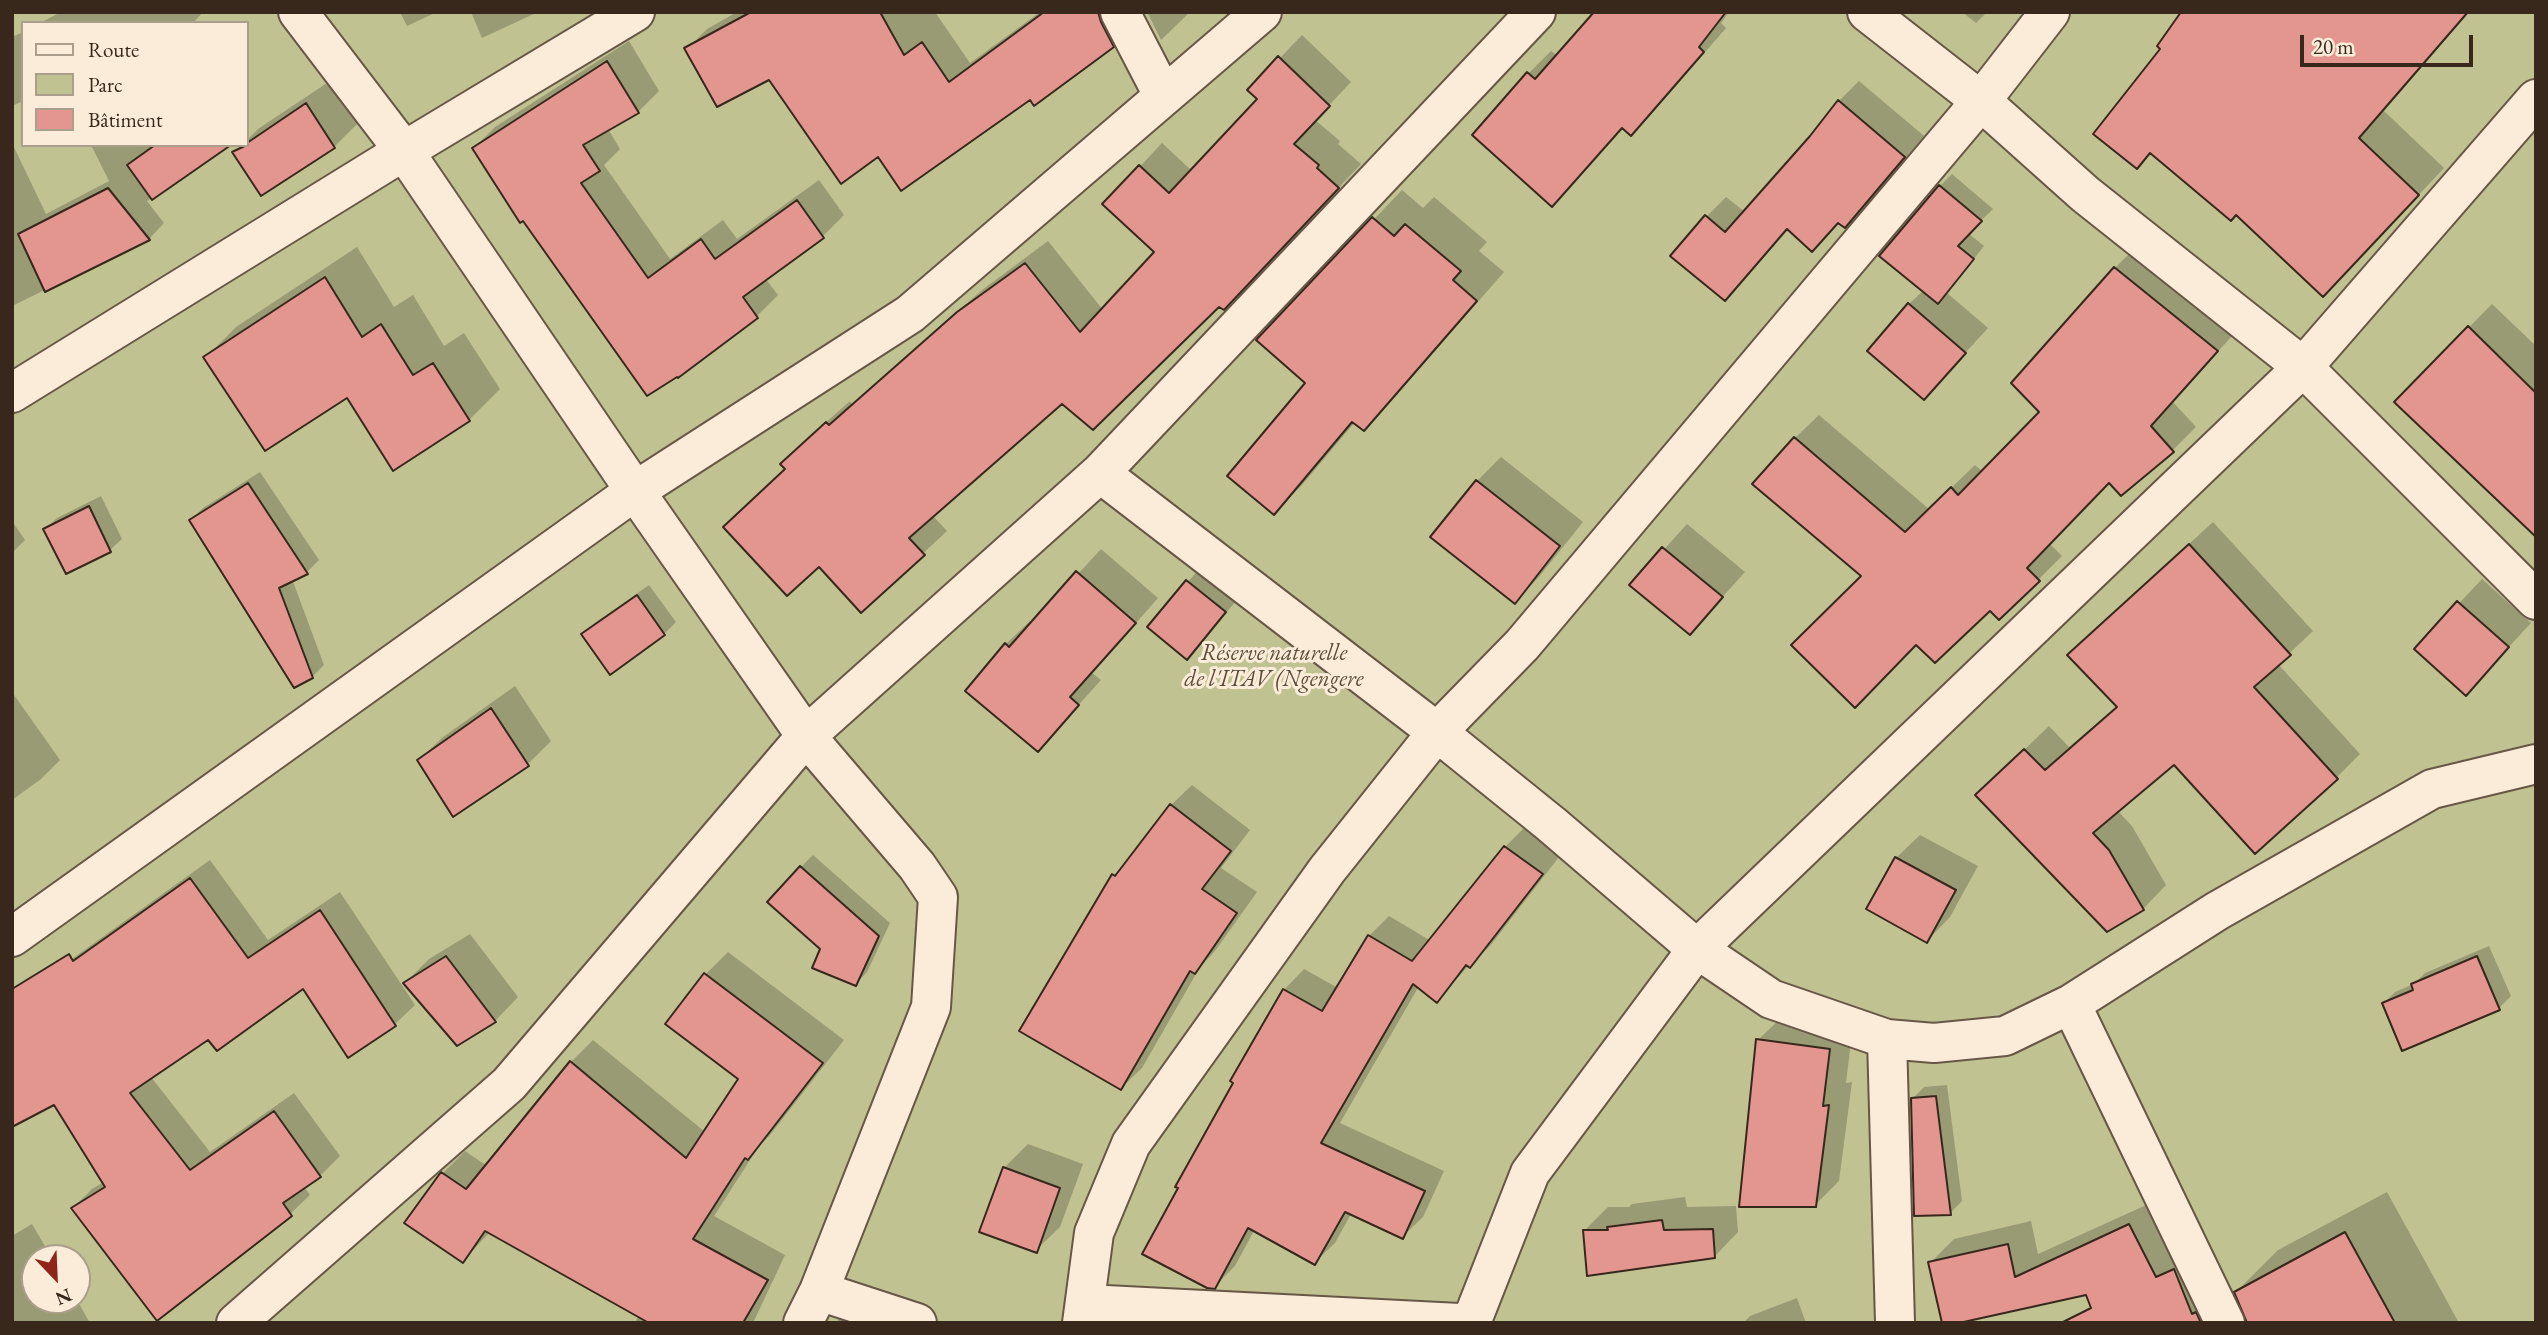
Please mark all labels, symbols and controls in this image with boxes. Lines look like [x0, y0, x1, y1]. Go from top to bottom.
legend [21, 21, 248, 147]
scale bar [2303, 21, 2476, 65]
text: 20 m [2313, 33, 2354, 60]
text: Route [88, 36, 139, 63]
text: Parc [88, 71, 122, 98]
text: Bâtiment [88, 106, 163, 133]
park label: Réserve naturelle de l'ITAV (Ngengere [1184, 640, 1364, 694]
north arrow [21, 1244, 91, 1314]
text: N [52, 1282, 76, 1311]

